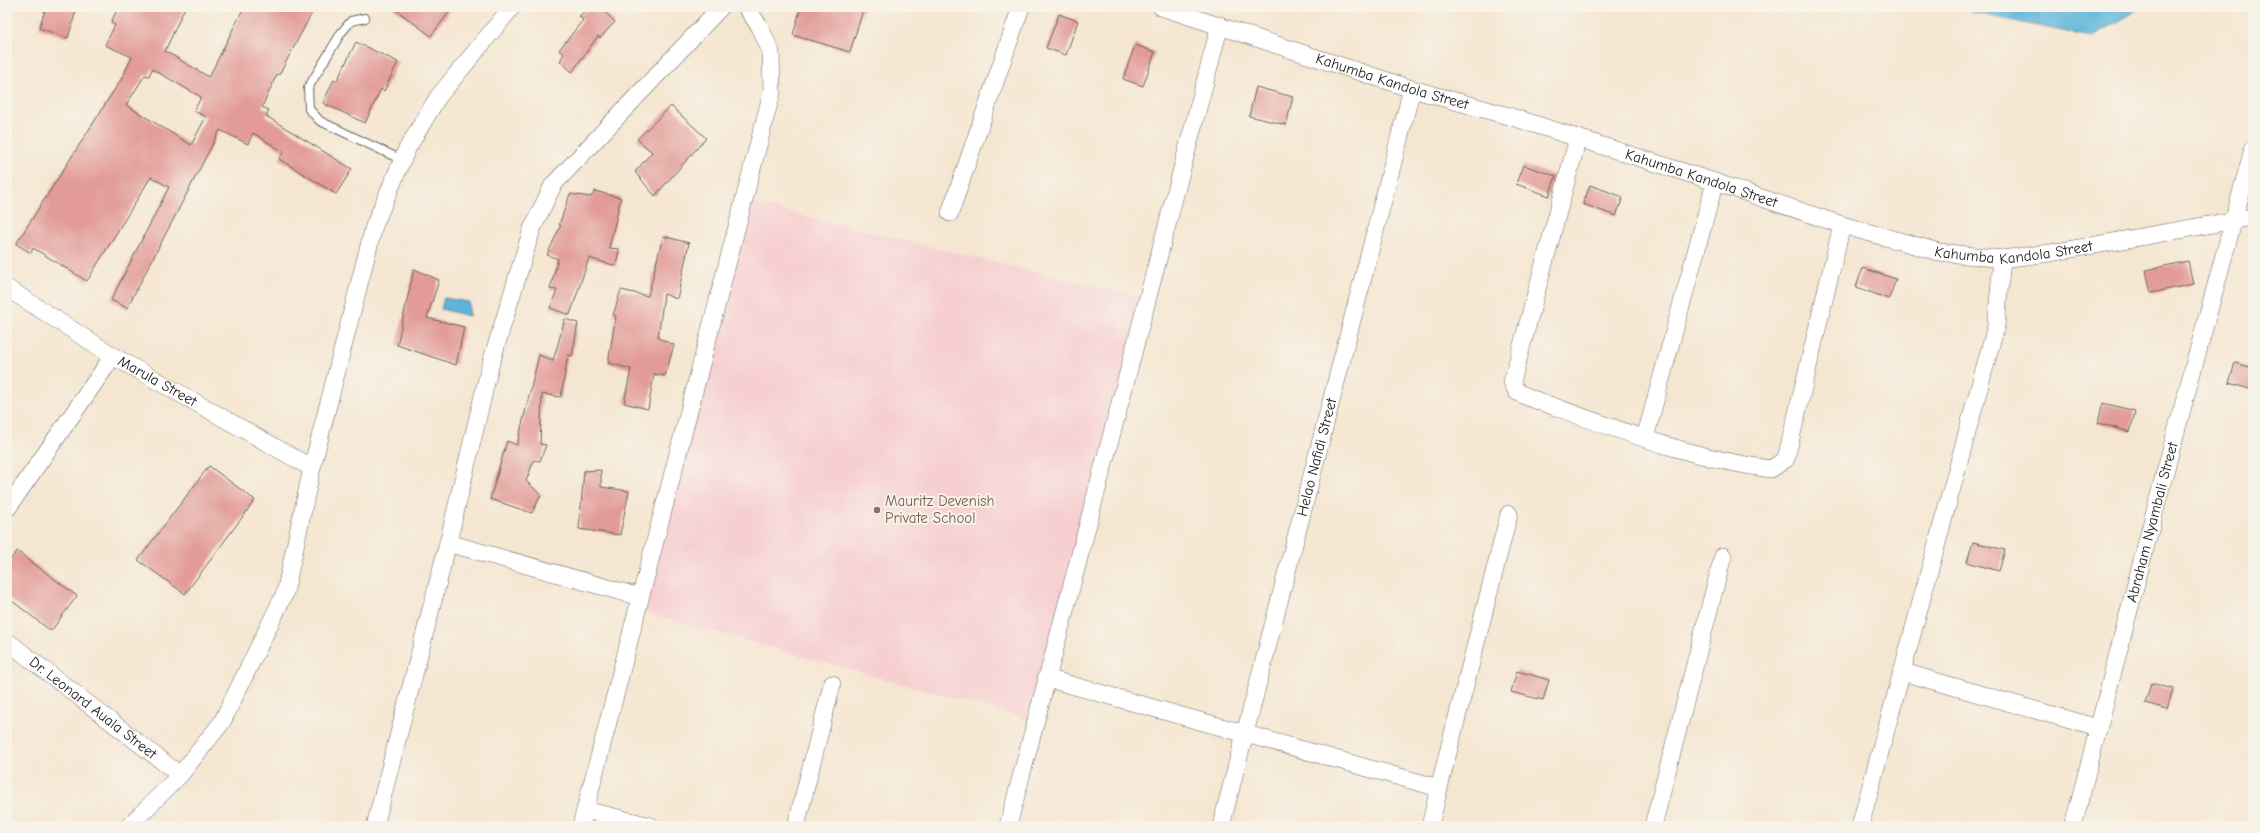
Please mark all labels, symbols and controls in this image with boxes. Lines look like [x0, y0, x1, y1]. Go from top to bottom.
street label: Kahumba Kandola Street [1314, 49, 1471, 114]
street label: Kahumba Kandola Street [1623, 145, 1781, 212]
street label: Kahumba Kandola Street [1932, 237, 2095, 268]
street label: Marula Street [115, 352, 201, 411]
street label: Helao Nafidi Street [1293, 395, 1341, 518]
street label: Abraham Nyambali Street [2123, 439, 2182, 604]
place label: Mauritz Devenish Private School [885, 492, 995, 527]
marker: Mauritz Devenish Private School [872, 505, 882, 515]
street label: Dr. Leonard Auala Street [26, 653, 161, 763]

